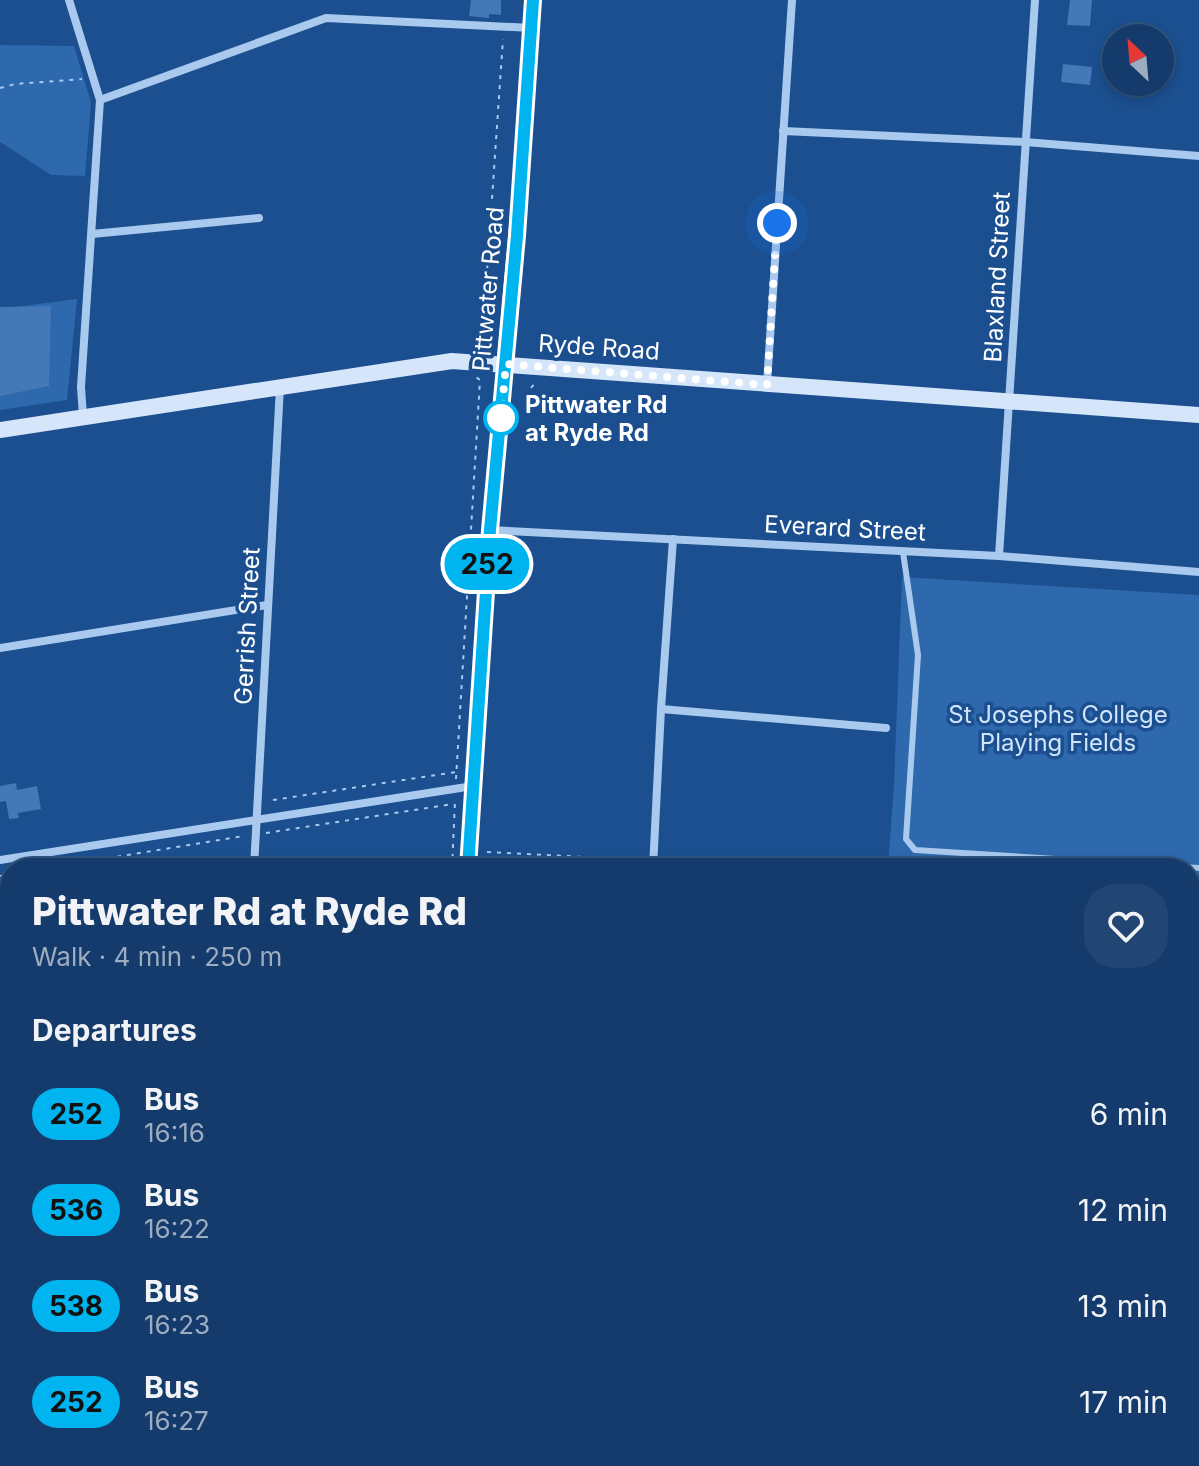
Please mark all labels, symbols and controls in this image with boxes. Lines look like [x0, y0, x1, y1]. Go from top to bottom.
north arrow [1102, 24, 1174, 96]
map controls [1102, 24, 1174, 96]
street label: Blaxland Street [978, 191, 1016, 363]
your location [757, 203, 797, 243]
street label: Pittwater Road [466, 206, 510, 372]
street label: Ryde Road [537, 328, 661, 366]
place label: Pittwater Rd at Ryde Rd [525, 390, 667, 447]
marker: Pittwater Rd at Ryde Rd [484, 401, 518, 435]
street label: Everard Street [763, 509, 927, 547]
line badge: 252 [441, 538, 533, 590]
street label: Gerrish Street [228, 546, 266, 706]
text: 252 [460, 547, 514, 581]
park label: St Josephs College Playing Fields [948, 700, 1168, 757]
button: heart [1084, 884, 1168, 968]
text: Pittwater Rd at Ryde Rd [32, 888, 467, 934]
text: Walk · 4 min · 250 m [32, 941, 282, 972]
text: Departures [32, 1012, 197, 1048]
text: Bus [144, 1081, 199, 1117]
text: 6 min [1090, 1096, 1168, 1132]
text: 252 [49, 1097, 103, 1131]
text: 16:16 [144, 1117, 205, 1148]
text: Bus [144, 1177, 199, 1213]
text: 12 min [1078, 1192, 1168, 1228]
text: 536 [49, 1193, 103, 1227]
text: 16:22 [144, 1213, 210, 1244]
text: Bus [144, 1273, 199, 1309]
text: 13 min [1078, 1288, 1168, 1324]
text: 538 [49, 1289, 103, 1323]
text: 16:23 [144, 1309, 210, 1340]
text: Bus [144, 1369, 199, 1405]
text: 17 min [1079, 1384, 1168, 1420]
text: 252 [49, 1385, 103, 1419]
text: 16:27 [144, 1405, 209, 1436]

